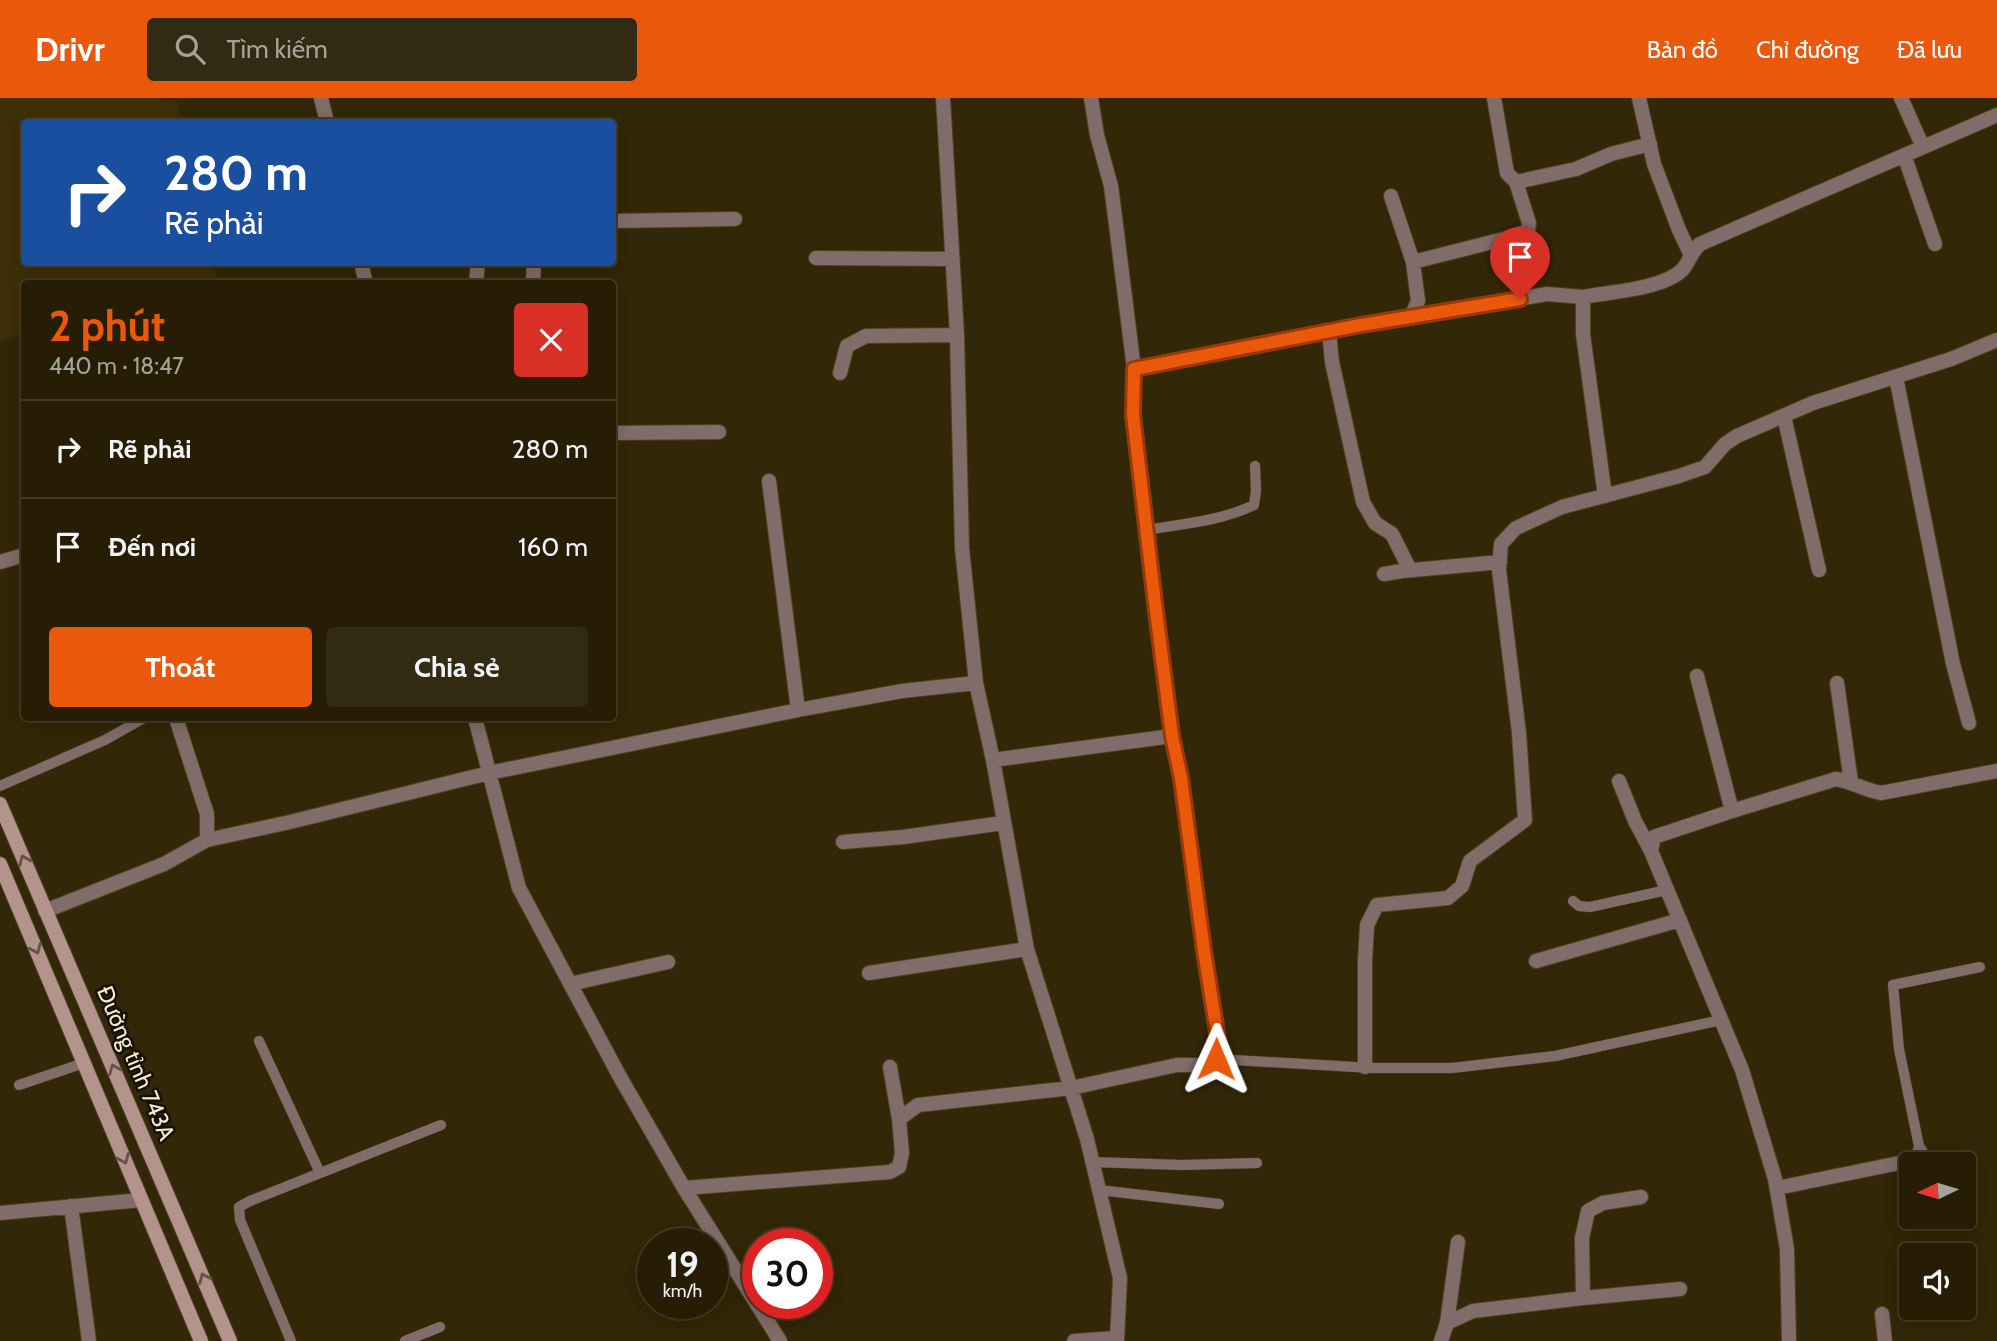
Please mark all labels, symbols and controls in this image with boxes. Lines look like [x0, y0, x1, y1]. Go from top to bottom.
search box [147, 18, 637, 81]
text: Drivr [35, 29, 105, 69]
icon: search [171, 30, 209, 68]
text: Tìm kiếm [227, 33, 328, 65]
text: Bản đồ [1647, 35, 1718, 64]
text: Chỉ đường [1756, 35, 1859, 64]
text: Đã lưu [1897, 35, 1962, 64]
text: 280 m [164, 143, 308, 202]
icon: right [49, 147, 140, 238]
text: Rẽ phải [164, 203, 264, 242]
pin [1490, 227, 1550, 299]
icon: arrive [1501, 238, 1539, 276]
text: 2 phút [49, 300, 165, 352]
button: close [514, 303, 588, 377]
text: 440 m · 18:47 [49, 352, 184, 380]
icon: right [49, 430, 87, 468]
text: Rẽ phải [108, 433, 191, 465]
text: 280 m [512, 433, 588, 465]
icon: arrive [49, 528, 87, 566]
text: Đến nơi [108, 531, 196, 563]
text: 160 m [518, 531, 588, 563]
button: Thoát [49, 627, 312, 707]
button: Chia sẻ [326, 627, 588, 707]
one-way arrow [18, 855, 32, 867]
one-way arrow [28, 942, 42, 955]
street label: Đường tỉnh 743A [91, 982, 181, 1144]
position arrow [1179, 1022, 1253, 1096]
one-way arrow [108, 1064, 122, 1076]
one-way arrow [116, 1152, 130, 1164]
north arrow [1899, 1152, 1976, 1228]
map controls [1899, 1152, 1976, 1320]
speed limit sign: 30 [742, 1228, 833, 1319]
text: 19 [666, 1243, 699, 1286]
button: sound [1899, 1243, 1976, 1320]
one-way arrow [198, 1273, 212, 1285]
text: km/h [663, 1280, 702, 1302]

